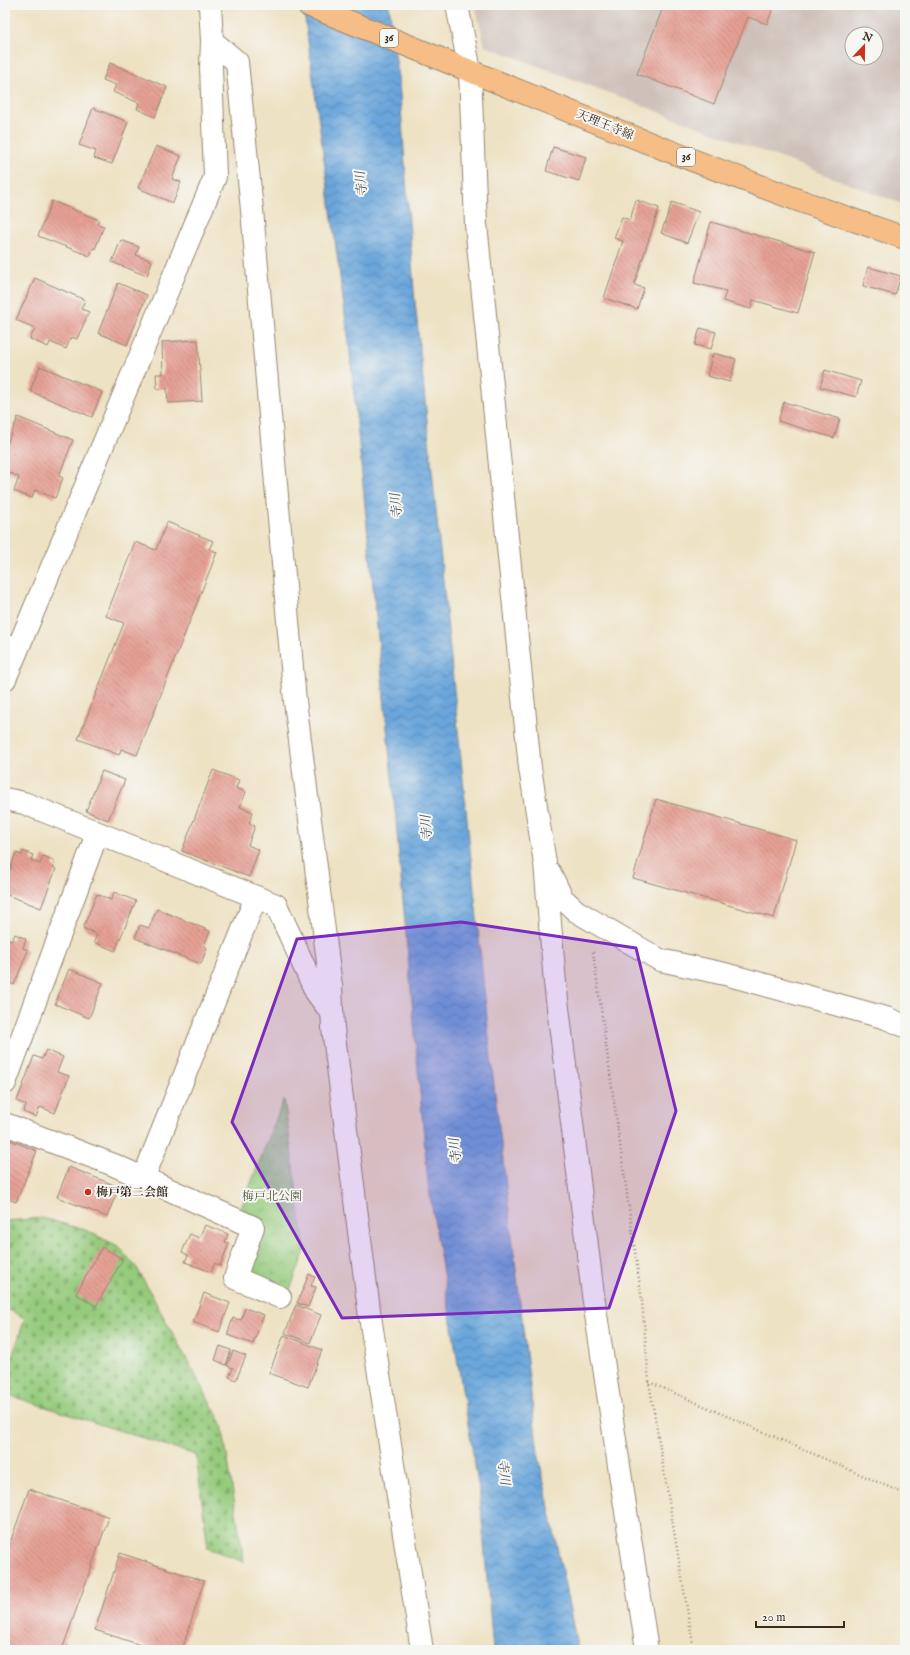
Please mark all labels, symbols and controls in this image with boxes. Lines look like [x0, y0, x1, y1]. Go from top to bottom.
north arrow [844, 26, 884, 66]
road number: 36 [380, 29, 398, 47]
text: N [859, 29, 875, 46]
street label: 天理王寺線 [574, 107, 636, 143]
road number: 36 [677, 148, 695, 166]
water label: 寺川 [352, 168, 372, 198]
water label: 寺川 [387, 490, 407, 520]
water label: 寺川 [417, 812, 436, 842]
water label: 寺川 [446, 1135, 466, 1165]
place label: 梅戸第二会館 [96, 1185, 168, 1200]
marker: 梅戸第二会館 [83, 1187, 93, 1197]
park label: 梅戸北公園 [242, 1189, 302, 1204]
water label: 寺川 [493, 1458, 513, 1488]
scale bar [756, 1603, 844, 1629]
text: 20 m [762, 1610, 785, 1625]

